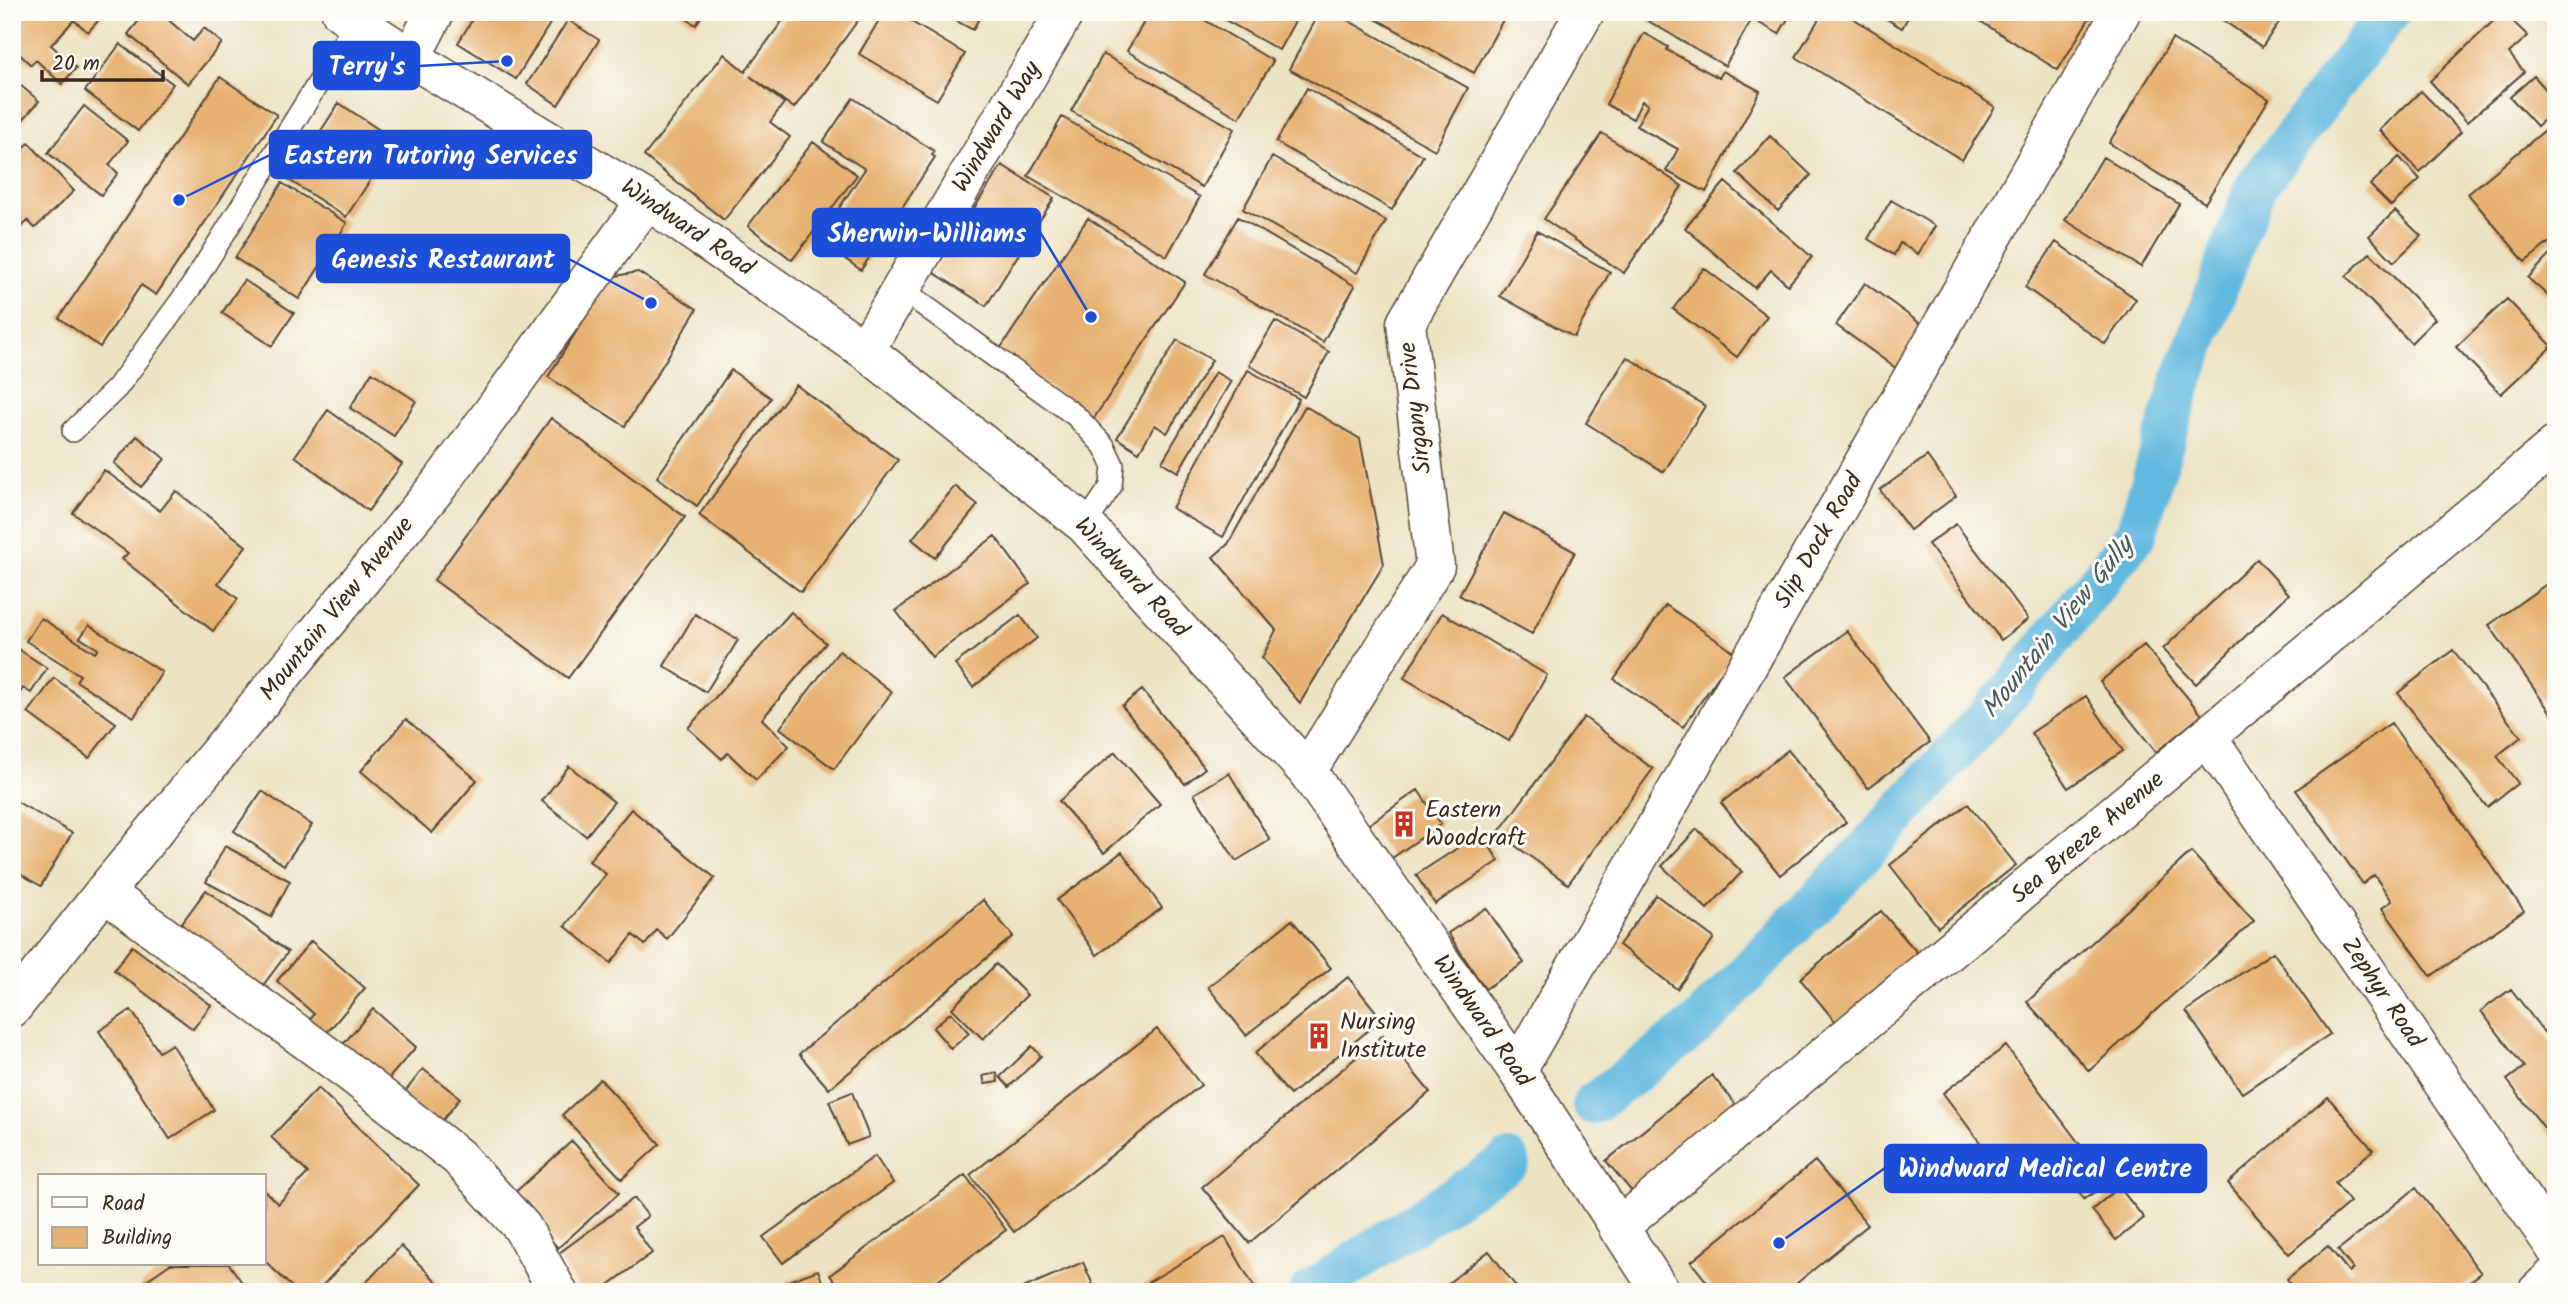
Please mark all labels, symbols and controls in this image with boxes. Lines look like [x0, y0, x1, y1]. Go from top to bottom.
scale bar [42, 38, 163, 82]
callout: Terry's [314, 42, 419, 89]
text: Terry's [328, 47, 406, 89]
text: 20 m [52, 48, 100, 81]
street label: Windward Way [942, 53, 1052, 200]
callout: Eastern Tutoring Services [270, 131, 591, 178]
text: Eastern Tutoring Services [284, 136, 578, 178]
street label: Windward Road [612, 169, 763, 288]
callout: Sherwin-Williams [813, 209, 1040, 256]
text: Sherwin-Williams [828, 214, 1026, 256]
callout: Genesis Restaurant [317, 235, 569, 282]
text: Genesis Restaurant [331, 240, 555, 282]
street label: Sirgany Drive [1389, 340, 1443, 476]
street label: Slip Dock Road [1764, 465, 1874, 616]
street label: Mountain View Avenue [250, 508, 424, 710]
street label: Windward Road [1064, 508, 1199, 648]
water label: Mountain View Gully [1971, 525, 2147, 728]
street label: Sea Breeze Avenue [2002, 762, 2174, 914]
place label: Eastern Woodcraft [1425, 791, 1526, 858]
building icon: Eastern Woodcraft [1389, 809, 1419, 839]
street label: Zephyr Road [2330, 929, 2434, 1057]
street label: Windward Road [1422, 947, 1543, 1096]
place label: Nursing Institute [1340, 1003, 1427, 1070]
building icon: Nursing Institute [1304, 1021, 1334, 1051]
callout: Windward Medical Centre [1885, 1145, 2206, 1192]
text: Windward Medical Centre [1898, 1149, 2192, 1191]
legend [38, 1174, 266, 1266]
text: Road [102, 1188, 145, 1221]
text: Building [102, 1222, 172, 1255]

